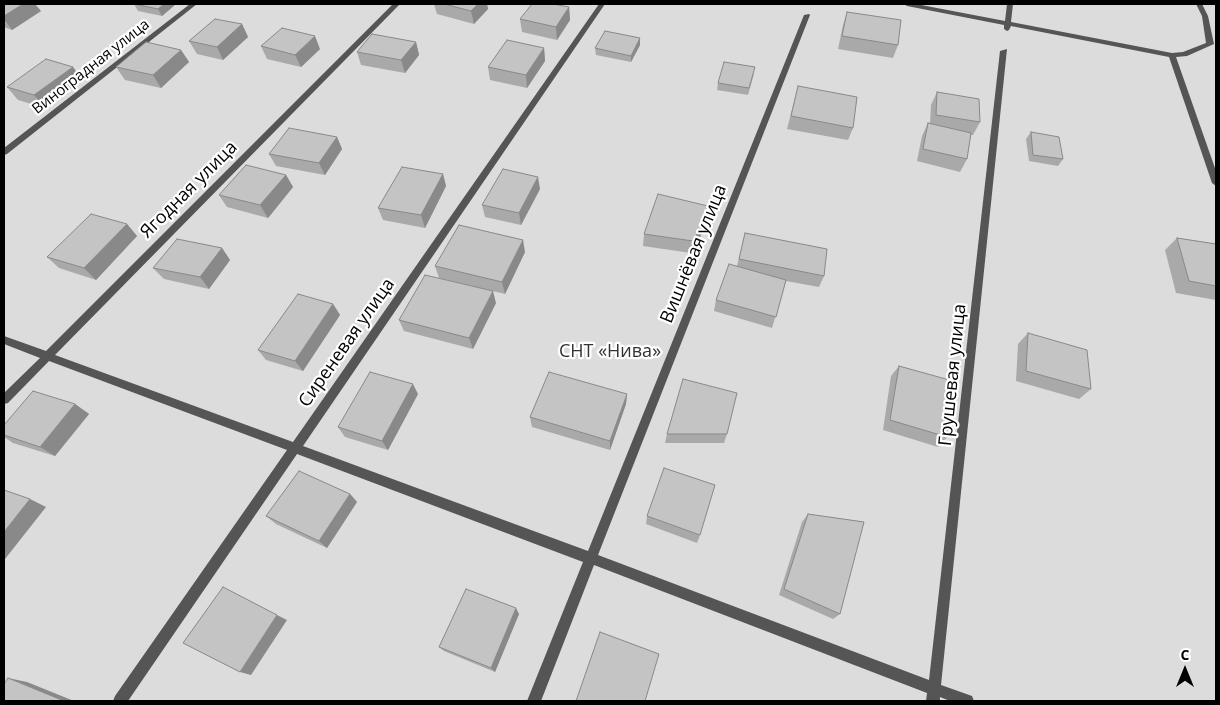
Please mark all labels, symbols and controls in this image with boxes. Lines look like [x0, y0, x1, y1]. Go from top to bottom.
street label: Виноградная улица [29, 16, 153, 118]
street label: Ягодная улица [136, 137, 242, 243]
street label: Вишнёвая улица [656, 182, 732, 326]
street label: Сиреневая улица [294, 274, 400, 412]
street label: Грушевая улица [935, 303, 971, 447]
park label: СНТ «Нива» [559, 341, 661, 363]
north arrow [1160, 645, 1210, 695]
text: С [1181, 645, 1189, 664]

